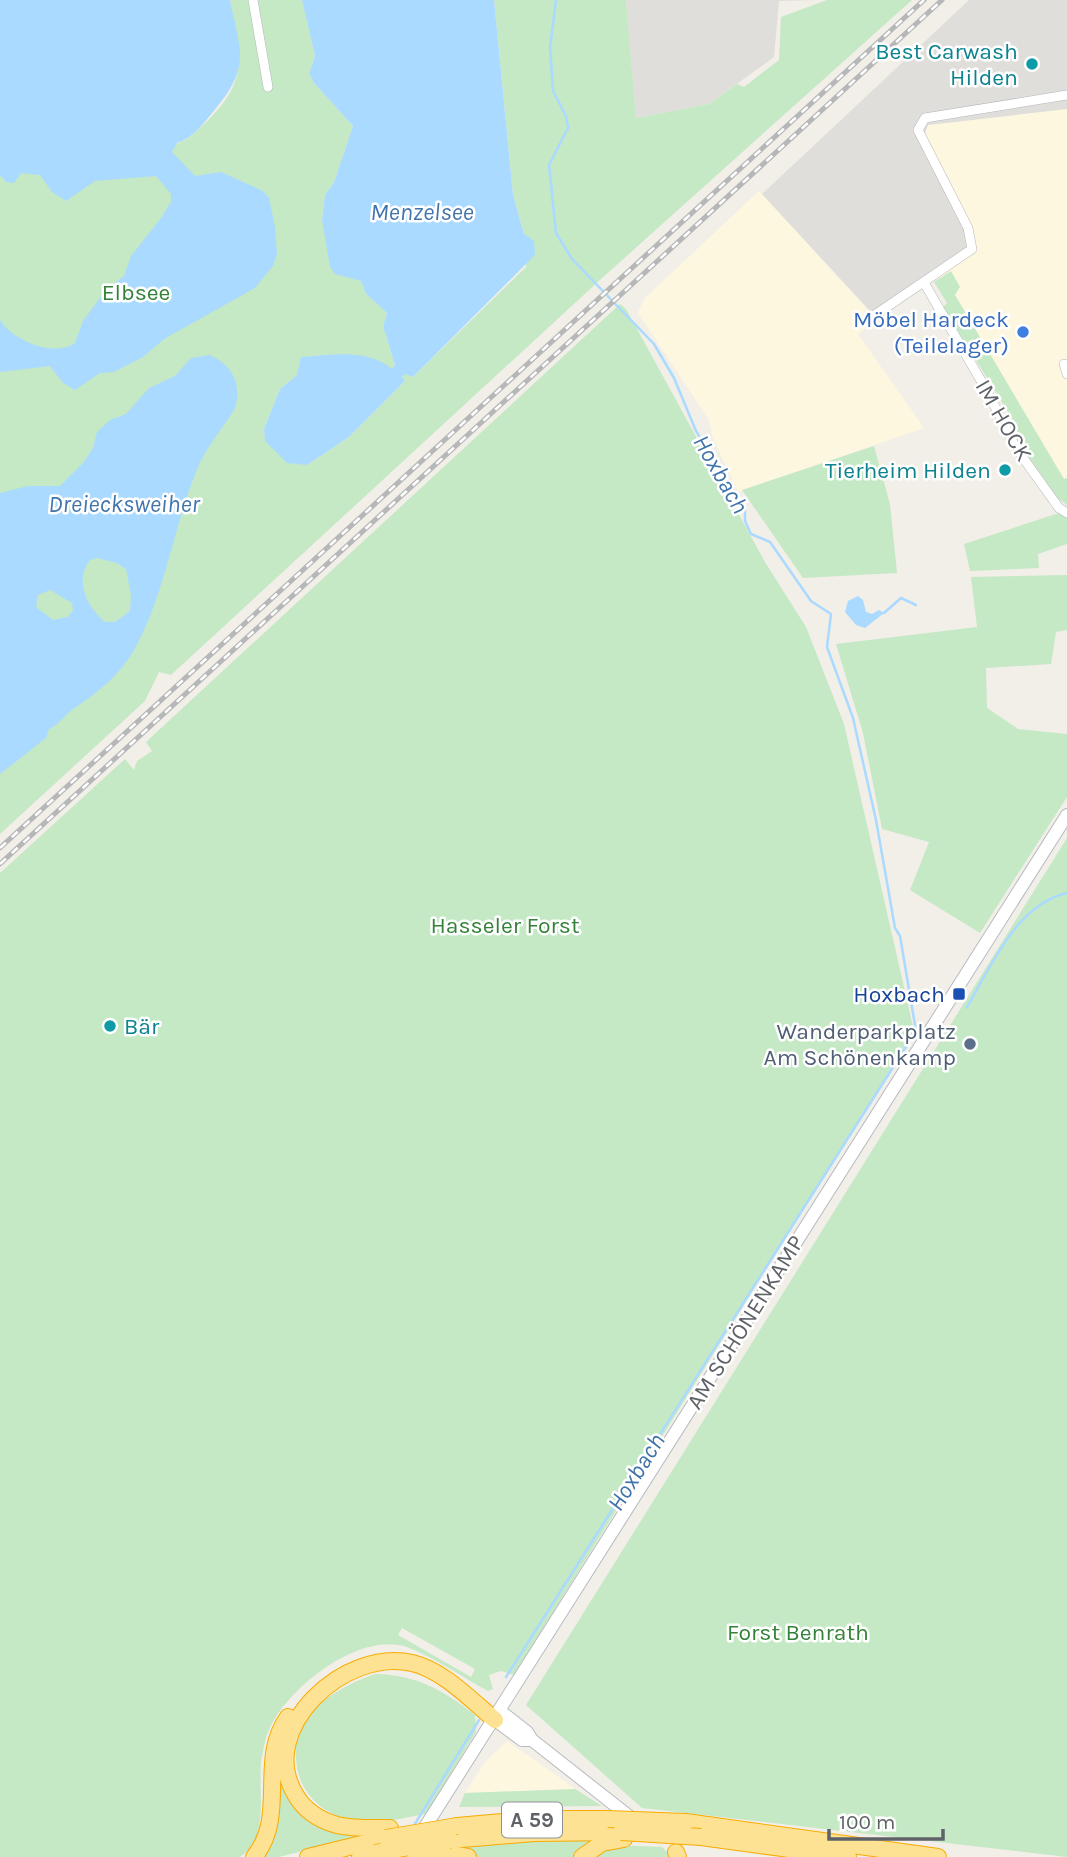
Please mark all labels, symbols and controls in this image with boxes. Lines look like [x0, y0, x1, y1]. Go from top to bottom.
place label: Best Carwash Hilden [875, 38, 1018, 91]
marker: Best Carwash Hilden [1024, 56, 1040, 72]
water label: Menzelsee [370, 198, 474, 226]
park label: Elbsee [102, 279, 170, 306]
place label: Möbel Hardeck (Teilelager) [853, 306, 1009, 359]
marker: Möbel Hardeck (Teilelager) [1015, 324, 1031, 340]
street label: IM HOCK [969, 375, 1038, 466]
water label: Hoxbach [687, 430, 755, 518]
place label: Tierheim Hilden [825, 457, 991, 484]
marker: Tierheim Hilden [997, 462, 1013, 478]
water label: Dreiecksweiher [48, 490, 200, 518]
park label: Hasseler Forst [430, 912, 580, 939]
place label: Hoxbach [853, 981, 945, 1008]
marker: Hoxbach [951, 986, 967, 1002]
place label: Bär [124, 1013, 160, 1040]
marker: Bär [102, 1018, 118, 1034]
place label: Wanderparkplatz Am Schönenkamp [763, 1018, 956, 1071]
marker: Wanderparkplatz Am Schönenkamp [962, 1036, 978, 1052]
street label: AM SCHÖNENKAMP [681, 1230, 810, 1414]
water label: Hoxbach [601, 1428, 671, 1516]
park label: Forst Benrath [727, 1619, 869, 1646]
scale bar [829, 1798, 943, 1842]
road number: A 59 [502, 1802, 562, 1838]
text: 100 m [839, 1810, 896, 1834]

